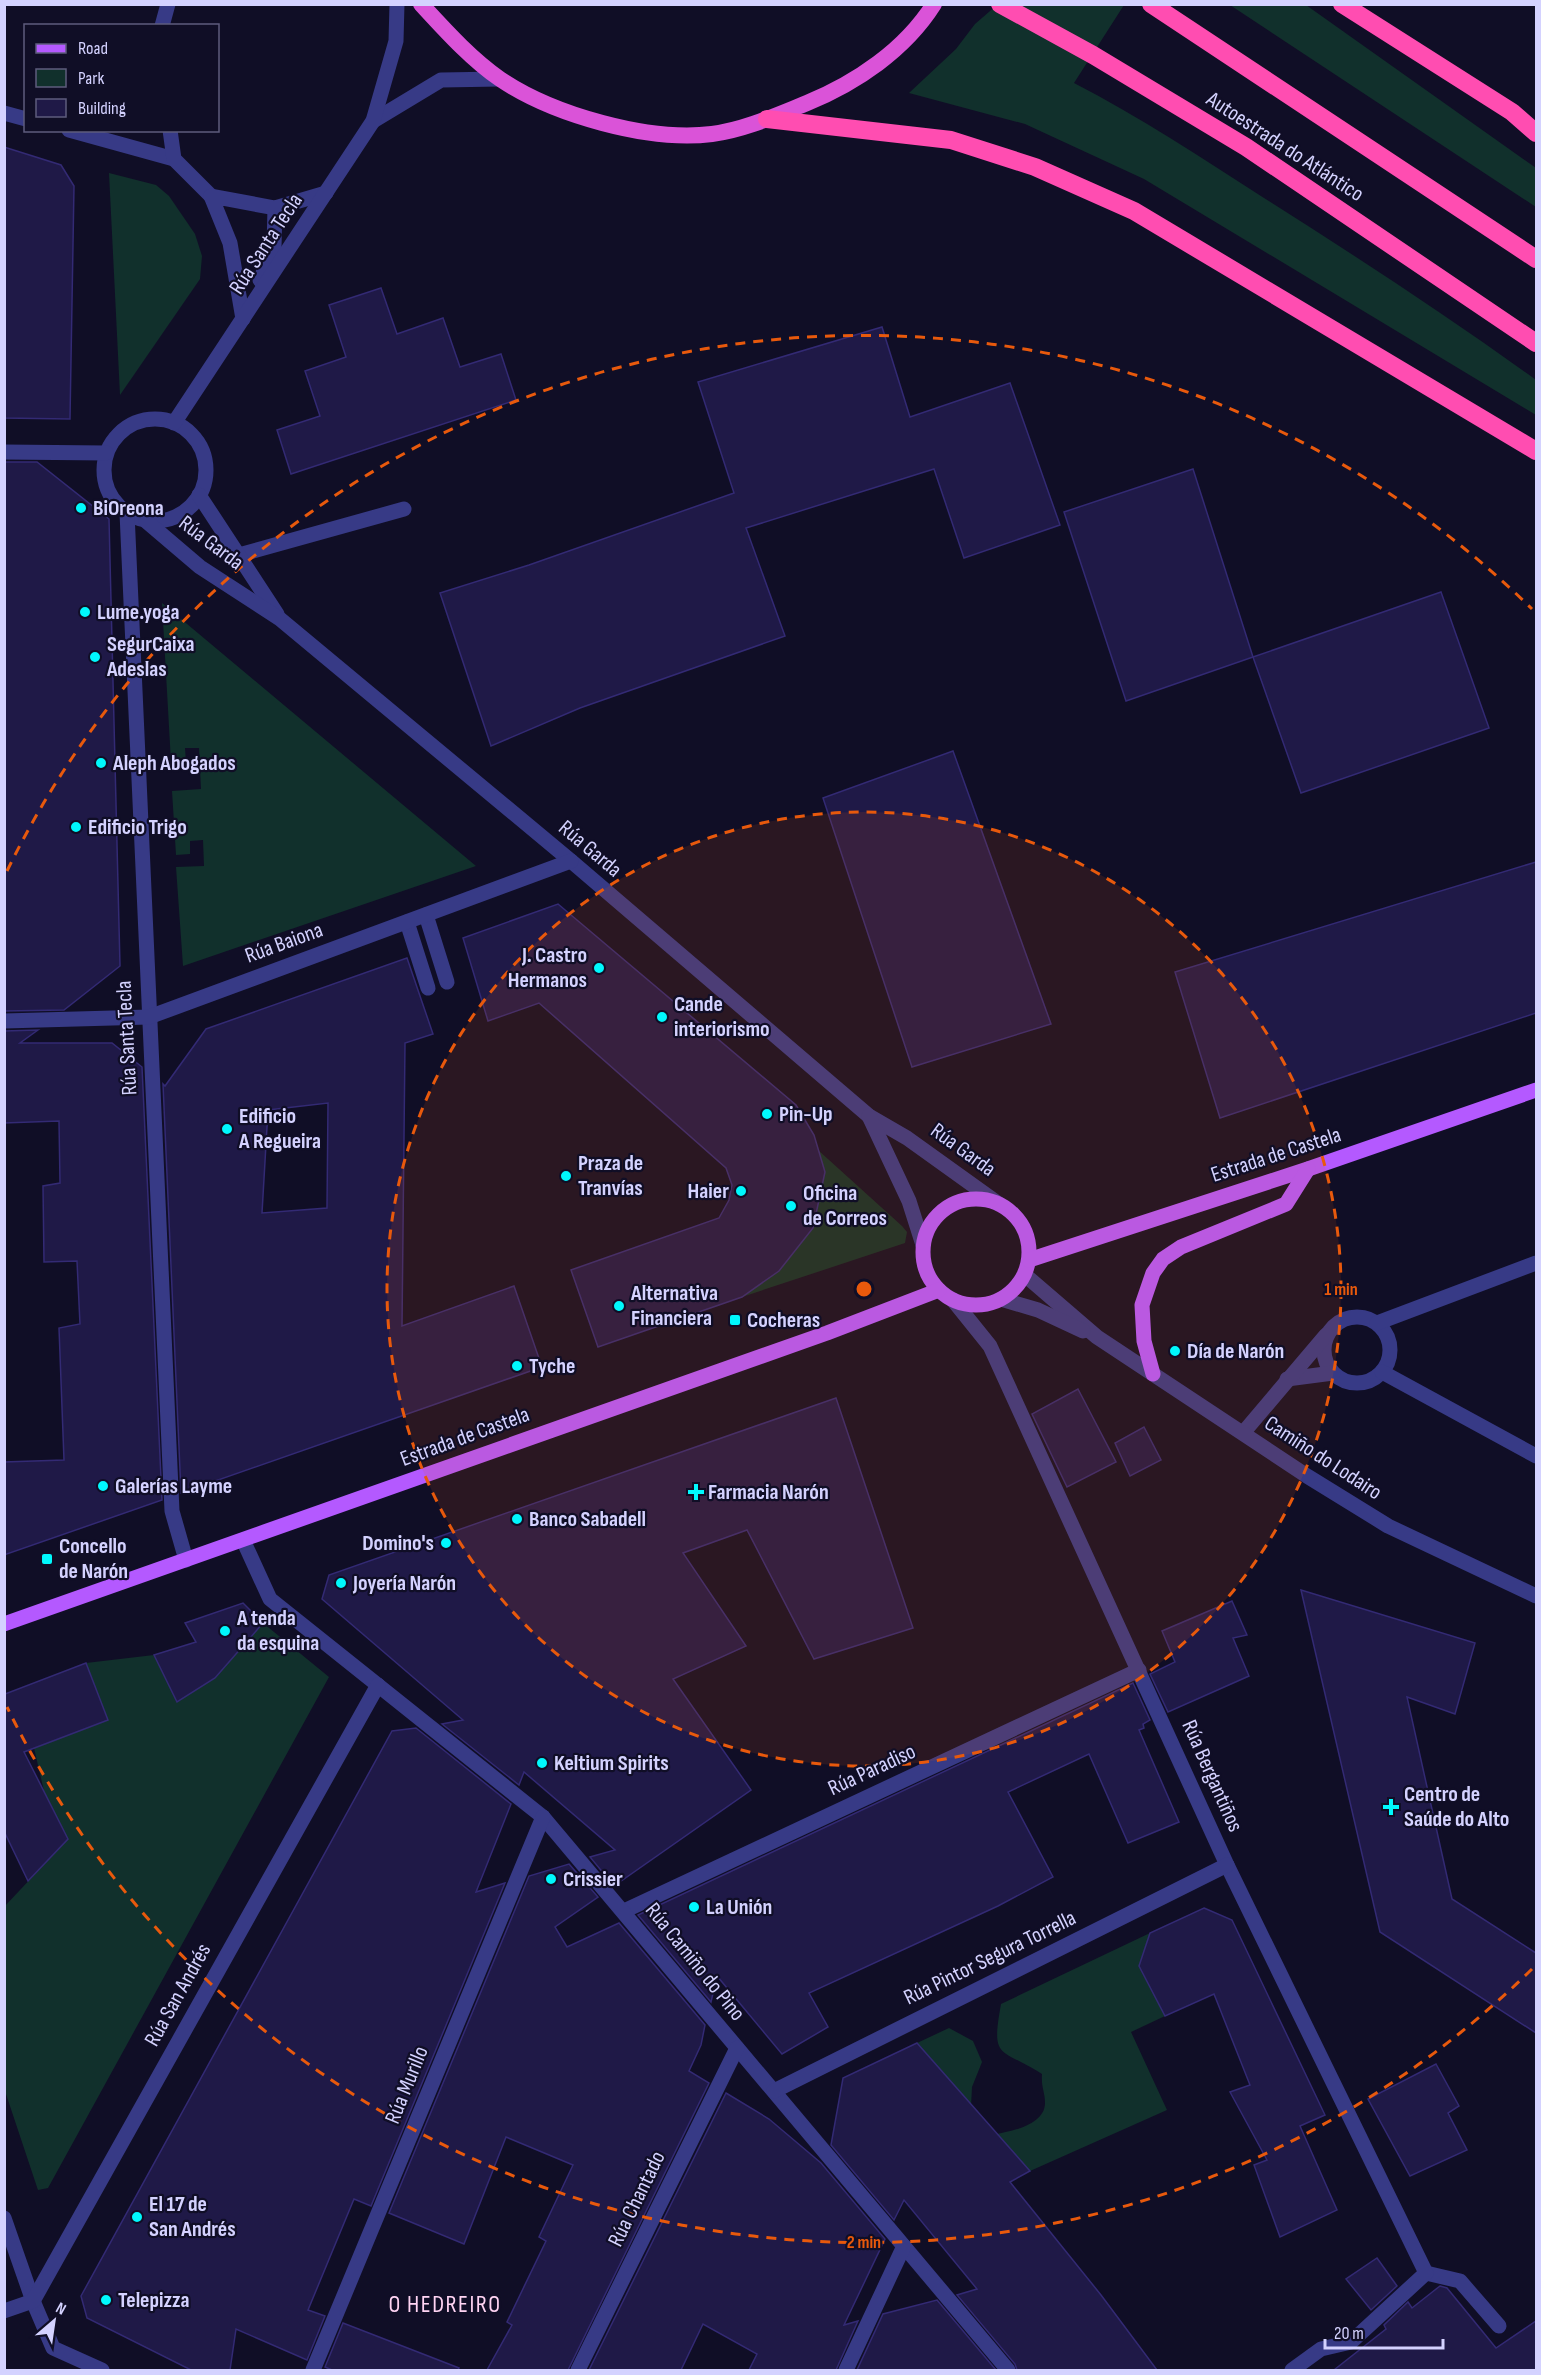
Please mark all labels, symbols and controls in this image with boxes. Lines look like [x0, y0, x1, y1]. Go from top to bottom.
legend [24, 24, 219, 132]
text: Road [78, 38, 108, 59]
text: Park [78, 68, 104, 89]
street label: Autoestrada do Atlántico [1200, 86, 1369, 208]
text: Building [78, 98, 126, 119]
street label: Rúa Santa Tecla [223, 188, 309, 300]
place label: BiOreona [93, 495, 164, 522]
marker: BiOreona [74, 501, 88, 515]
street label: Rúa Garda [173, 510, 249, 576]
place label: Lume.yoga [97, 599, 180, 626]
marker: Lume.yoga [78, 605, 92, 619]
place label: SegurCaixa Adeslas [106, 631, 194, 683]
marker: SegurCaixa Adeslas [88, 650, 102, 664]
place label: Aleph Abogados [112, 750, 236, 777]
marker: Aleph Abogados [94, 756, 108, 770]
place label: Edificio Trigo [88, 814, 187, 841]
street label: Rúa Garda [553, 815, 627, 883]
marker: Edificio Trigo [69, 820, 83, 834]
street label: Rúa Baiona [241, 917, 327, 969]
place label: J. Castro Hermanos [508, 942, 587, 994]
marker: J. Castro Hermanos [592, 961, 606, 975]
street label: Rúa Santa Tecla [111, 980, 143, 1096]
place label: Cande interiorismo [674, 991, 770, 1043]
marker: Cande interiorismo [655, 1010, 669, 1024]
place label: Pin-Up [779, 1101, 833, 1128]
place label: Edificio A Regueira [238, 1103, 321, 1155]
marker: Pin-Up [760, 1107, 774, 1121]
street label: Rúa Garda [925, 1117, 1001, 1183]
street label: Estrada de Castela [1207, 1121, 1345, 1189]
marker: Edificio A Regueira [220, 1122, 234, 1136]
place label: Praza de Tranvías [578, 1150, 643, 1202]
marker: Praza de Tranvías [559, 1169, 573, 1183]
place label: Haier [688, 1178, 729, 1205]
place label: Oficina de Correos [803, 1180, 887, 1232]
marker: Haier [734, 1184, 748, 1198]
marker: Oficina de Correos [784, 1199, 798, 1213]
centre of rings [854, 1279, 874, 1299]
text: 1 min [1324, 1279, 1358, 1300]
place label: Alternativa Financiera [630, 1280, 718, 1332]
marker: Alternativa Financiera [612, 1299, 626, 1313]
place label: Cocheras [747, 1307, 820, 1334]
marker: Cocheras [728, 1313, 742, 1327]
place label: Día de Narón [1187, 1338, 1284, 1365]
marker: Día de Narón [1168, 1344, 1182, 1358]
place label: Tyche [529, 1353, 575, 1380]
marker: Tyche [510, 1359, 524, 1373]
street label: Estrada de Castela [397, 1401, 533, 1473]
street label: Camiño do Lodairo [1259, 1410, 1387, 1506]
place label: Galerías Layme [115, 1473, 232, 1500]
marker: Galerías Layme [96, 1479, 110, 1493]
place label: Farmacia Narón [708, 1479, 829, 1506]
marker: Farmacia Narón [689, 1485, 703, 1499]
place label: Banco Sabadell [529, 1506, 646, 1533]
marker: Banco Sabadell [510, 1512, 524, 1526]
place label: Domino's [362, 1530, 434, 1557]
place label: Concello de Narón [59, 1533, 128, 1585]
marker: Domino's [439, 1536, 453, 1550]
marker: Concello de Narón [40, 1552, 54, 1566]
place label: Joyería Narón [352, 1570, 456, 1597]
marker: Joyería Narón [334, 1576, 348, 1590]
place label: A tenda da esquina [236, 1605, 319, 1657]
marker: A tenda da esquina [218, 1624, 232, 1638]
street label: Rúa Bergantiños [1175, 1716, 1249, 1836]
street label: Rúa Paradiso [824, 1738, 920, 1802]
place label: Keltium Spirits [554, 1750, 669, 1777]
marker: Keltium Spirits [535, 1756, 549, 1770]
place label: Centro de Saúde do Alto [1404, 1781, 1509, 1833]
marker: Centro de Saúde do Alto [1382, 1798, 1400, 1816]
place label: Crissier [563, 1866, 623, 1893]
marker: Crissier [544, 1872, 558, 1886]
place label: La Unión [706, 1894, 772, 1921]
street label: Rúa Camiño do Pino [639, 1898, 751, 2026]
marker: La Unión [687, 1900, 701, 1914]
street label: Rúa Pintor Segura Torrella [899, 1905, 1081, 2011]
street label: Rúa San Andrés [139, 1939, 217, 2051]
street label: Rúa Murillo [379, 2042, 435, 2128]
street label: Rúa Chantado [602, 2147, 672, 2251]
place label: El 17 de San Andrés [149, 2191, 236, 2243]
marker: El 17 de San Andrés [130, 2210, 144, 2224]
text: 2 min [847, 2232, 881, 2253]
place label: Telepizza [118, 2287, 189, 2314]
district label: O HEDREIRO [388, 2290, 502, 2319]
north arrow [24, 2291, 84, 2351]
marker: Telepizza [99, 2293, 113, 2307]
text: N [52, 2299, 69, 2320]
scale bar [1325, 2312, 1444, 2350]
text: 20 m [1334, 2323, 1364, 2344]

